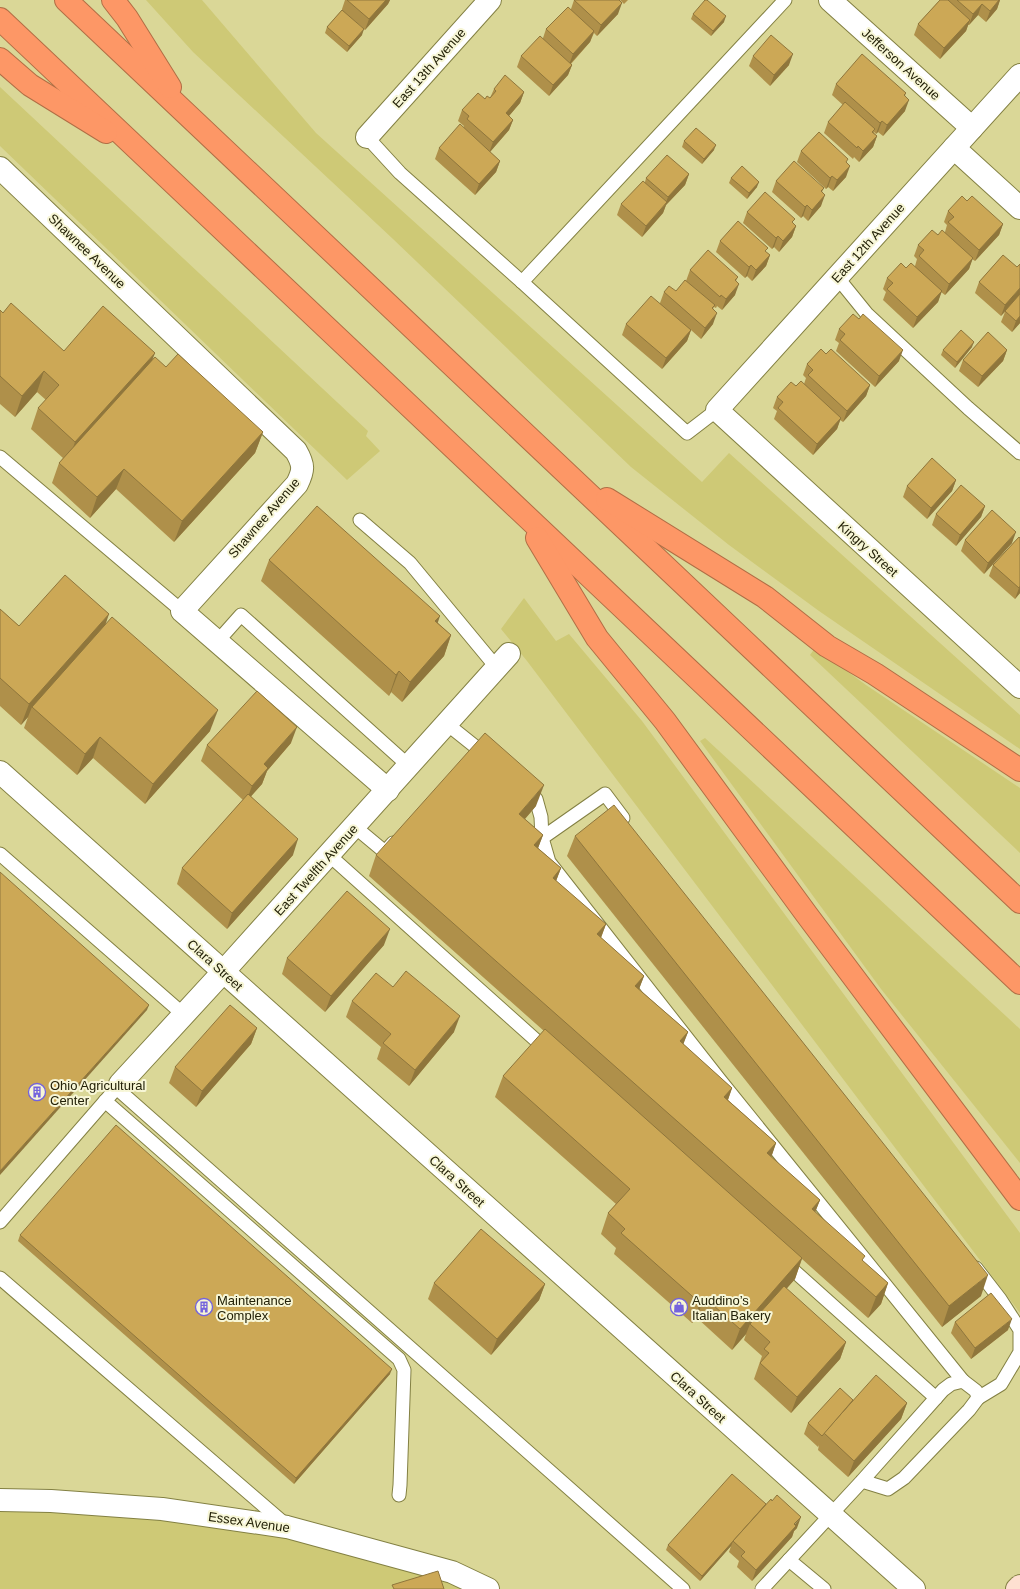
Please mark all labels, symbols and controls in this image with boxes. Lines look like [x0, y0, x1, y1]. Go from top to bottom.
street label: East 13th Avenue [389, 25, 469, 111]
street label: Jefferson Avenue [859, 25, 943, 103]
street label: East 12th Avenue [828, 200, 908, 286]
street label: Shawnee Avenue [45, 211, 129, 291]
street label: Shawnee Avenue [225, 475, 303, 561]
street label: Kingry Street [835, 518, 901, 580]
street label: East Twelfth Avenue [271, 821, 361, 919]
street label: Clara Street [184, 936, 246, 994]
place label: Ohio Agricultural Center [50, 1078, 145, 1108]
building icon: Ohio Agricultural Center [27, 1082, 47, 1102]
street label: Clara Street [426, 1152, 488, 1210]
place label: Maintenance Complex [217, 1293, 291, 1323]
place label: Auddino’s Italian Bakery [692, 1293, 771, 1323]
building icon: Maintenance Complex [194, 1297, 214, 1317]
shop icon: Auddino’s Italian Bakery [669, 1297, 689, 1317]
street label: Clara Street [667, 1368, 729, 1426]
street label: Essex Avenue [207, 1509, 291, 1535]

